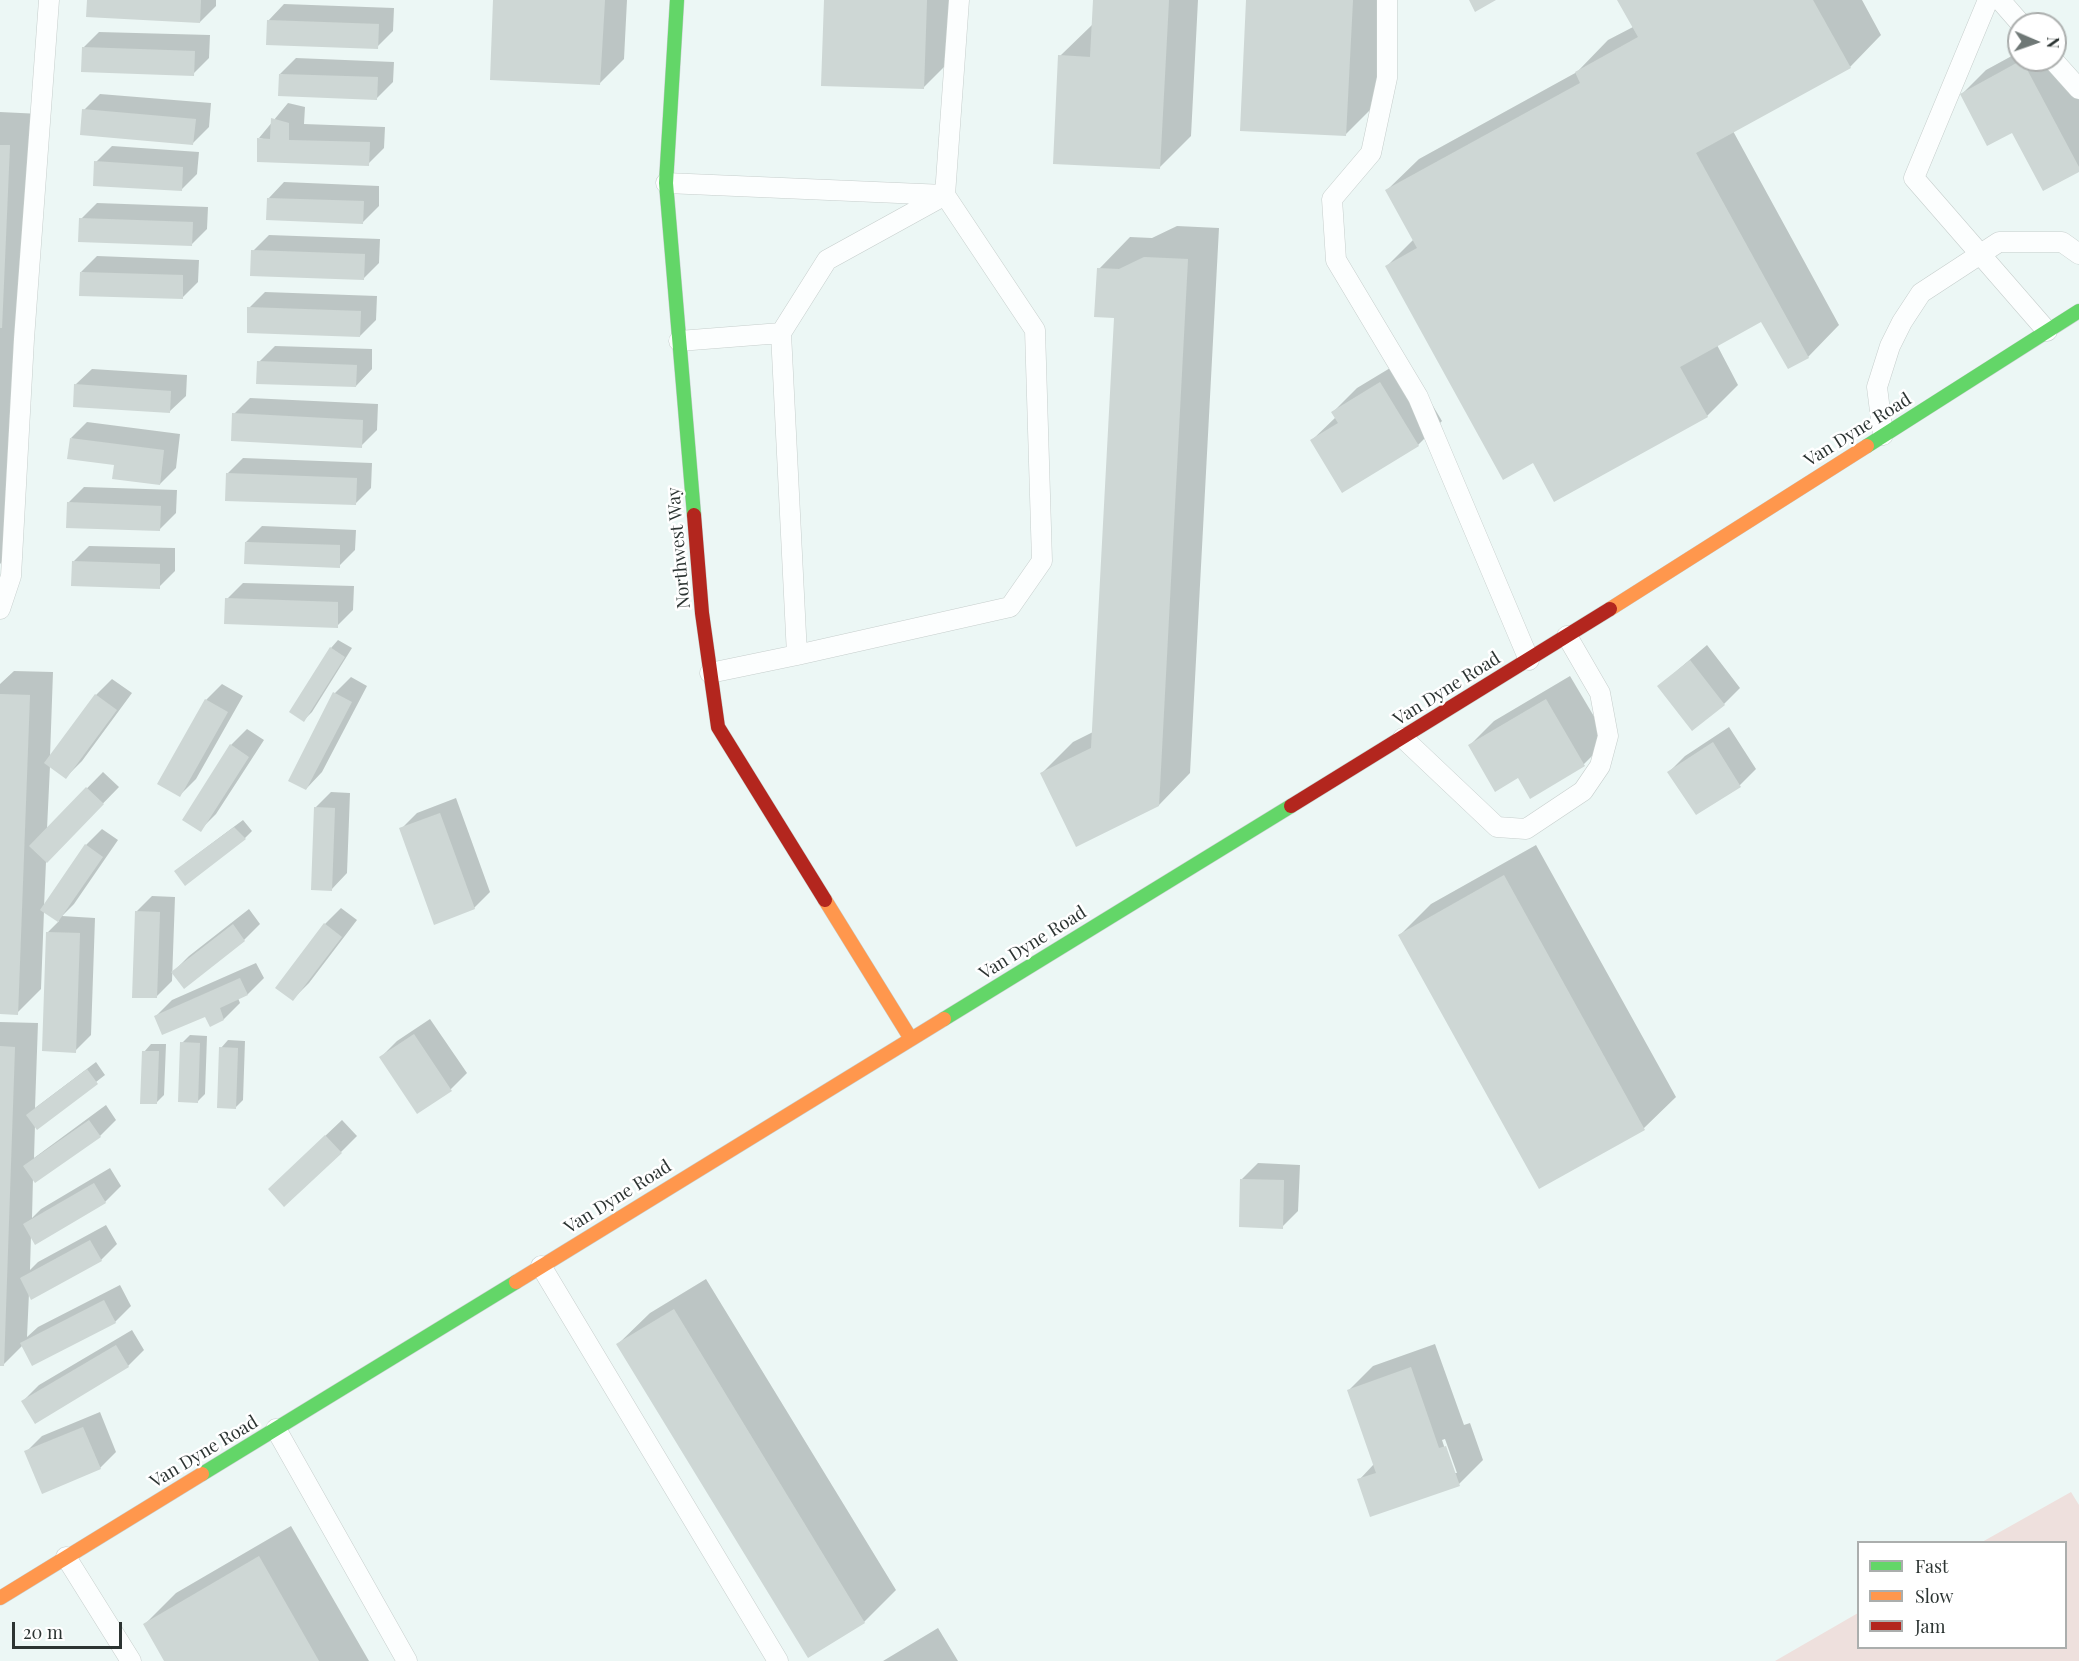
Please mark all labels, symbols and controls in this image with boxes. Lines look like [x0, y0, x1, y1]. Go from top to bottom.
north arrow [2007, 12, 2067, 72]
text: N [2043, 36, 2064, 49]
street label: Van Dyne Road [1801, 389, 1915, 471]
street label: Northwest Way [663, 486, 695, 610]
street label: Van Dyne Road [1390, 648, 1504, 730]
street label: Van Dyne Road [976, 902, 1090, 984]
street label: Van Dyne Road [561, 1156, 675, 1238]
street label: Van Dyne Road [146, 1411, 262, 1493]
legend [1857, 1541, 2067, 1649]
text: Fast [1915, 1554, 1948, 1578]
text: Slow [1915, 1584, 1953, 1608]
scale bar [15, 1610, 124, 1648]
text: Jam [1915, 1614, 1945, 1638]
text: 20 m [23, 1620, 63, 1644]

